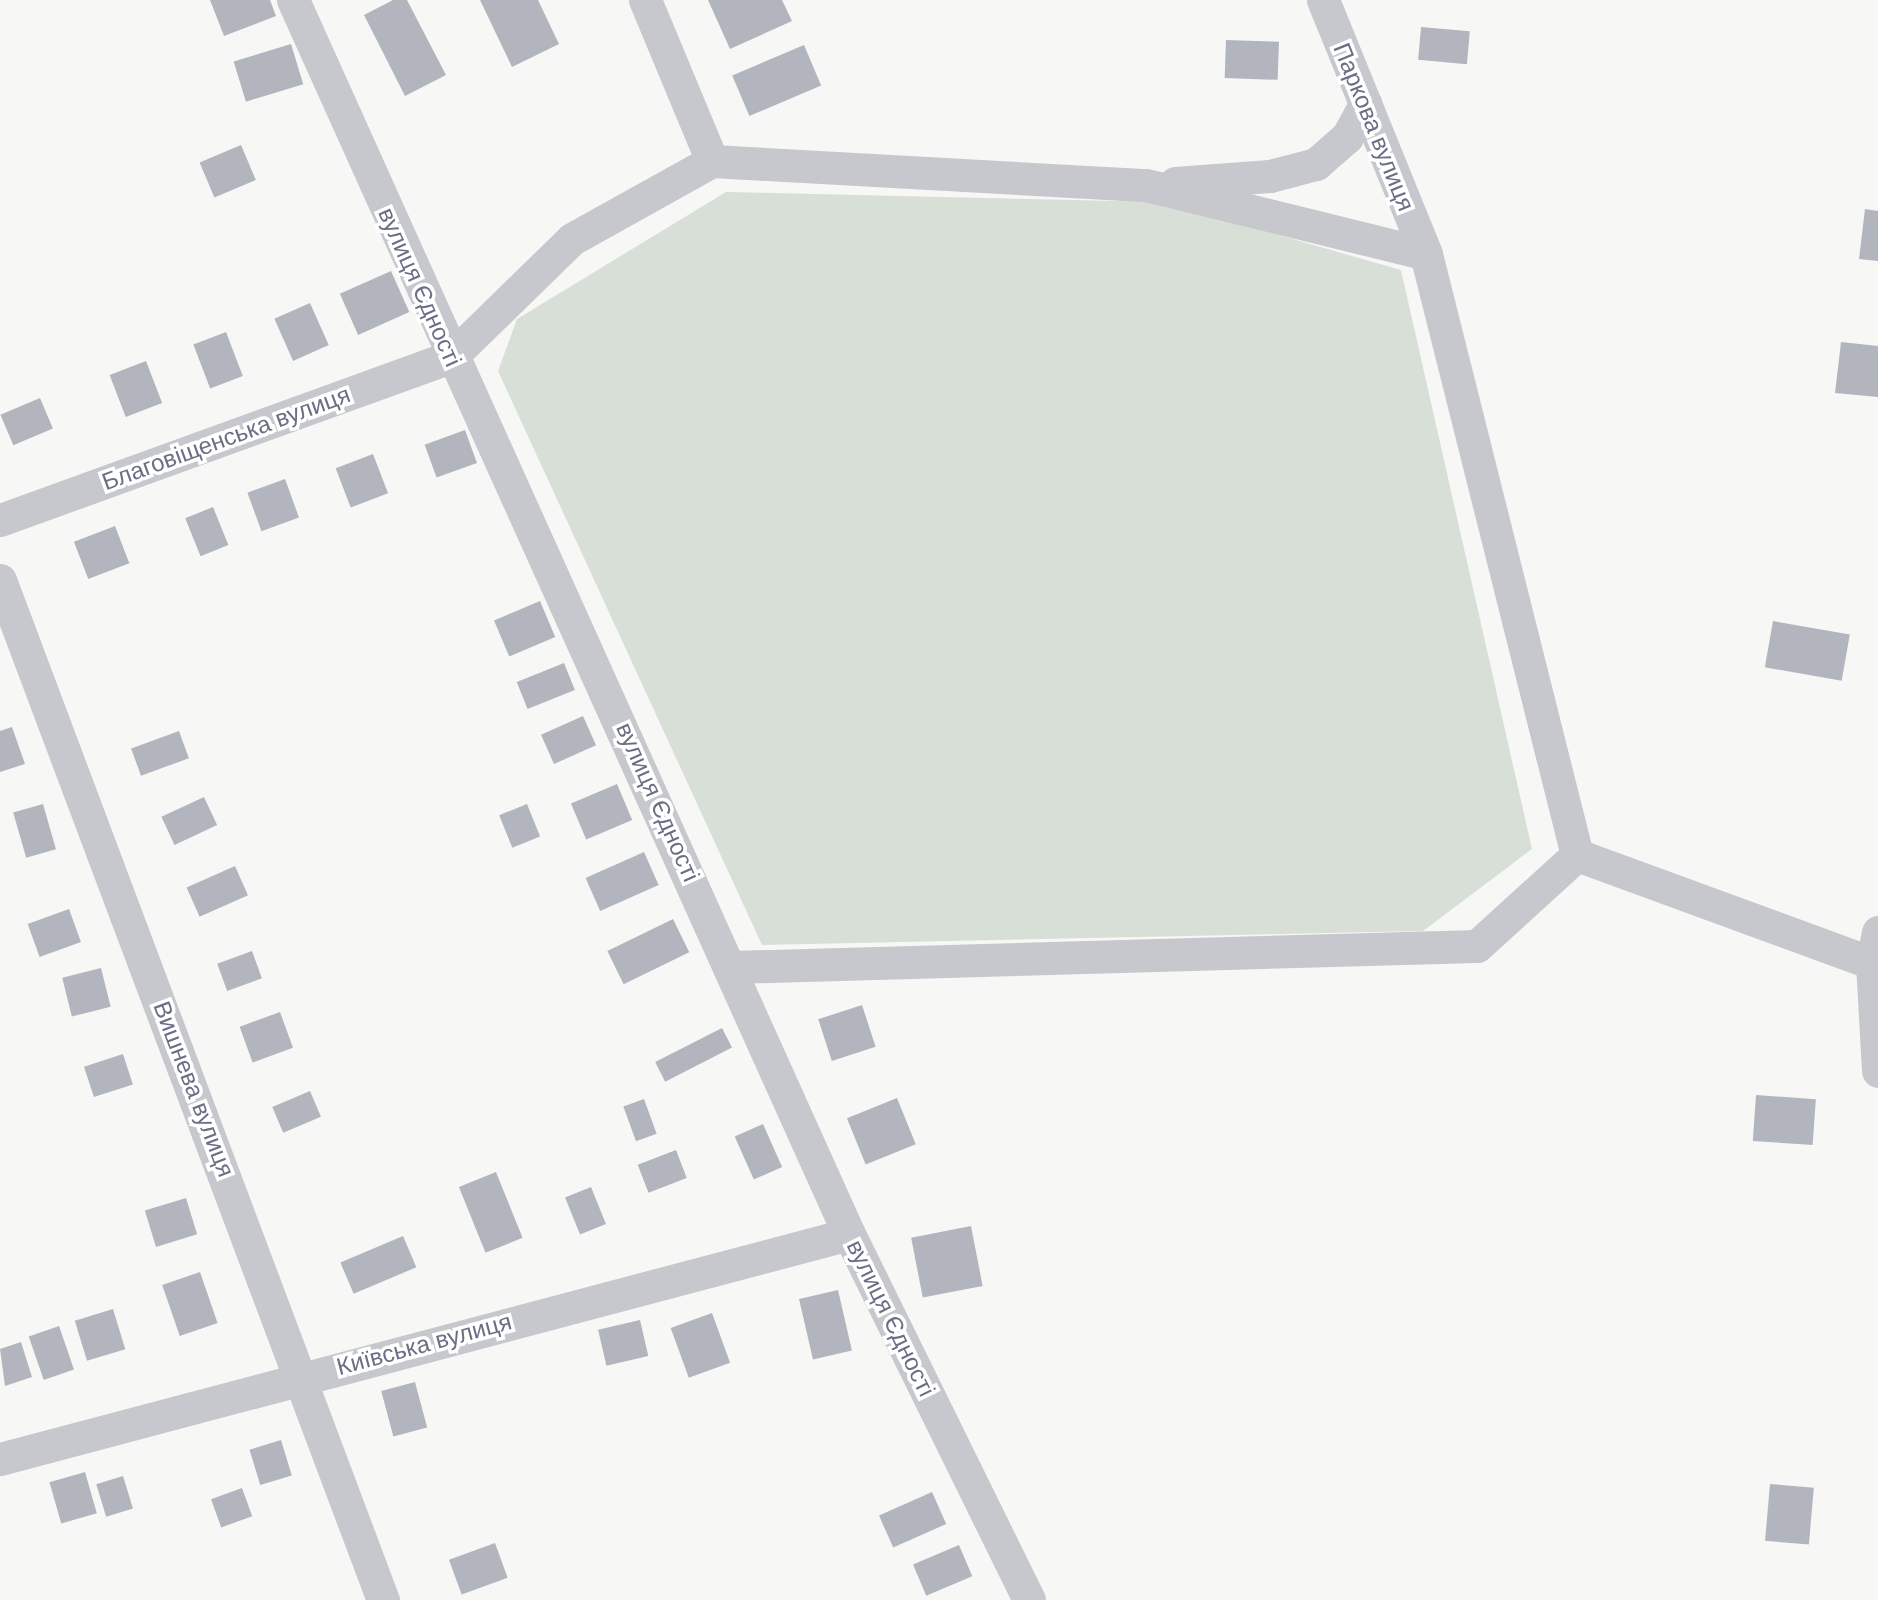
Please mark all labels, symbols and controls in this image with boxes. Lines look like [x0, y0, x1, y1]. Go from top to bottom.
street label: Паркова вулиця [1327, 39, 1421, 215]
street label: вулиця Єдності [372, 203, 468, 371]
street label: Благовіщенська вулиця [98, 380, 354, 496]
street label: вулиця Єдності [610, 718, 706, 886]
street label: Вишнева вулиця [147, 997, 241, 1181]
street label: вулиця Єдності [841, 1235, 941, 1401]
street label: Київська вулиця [333, 1307, 515, 1381]

